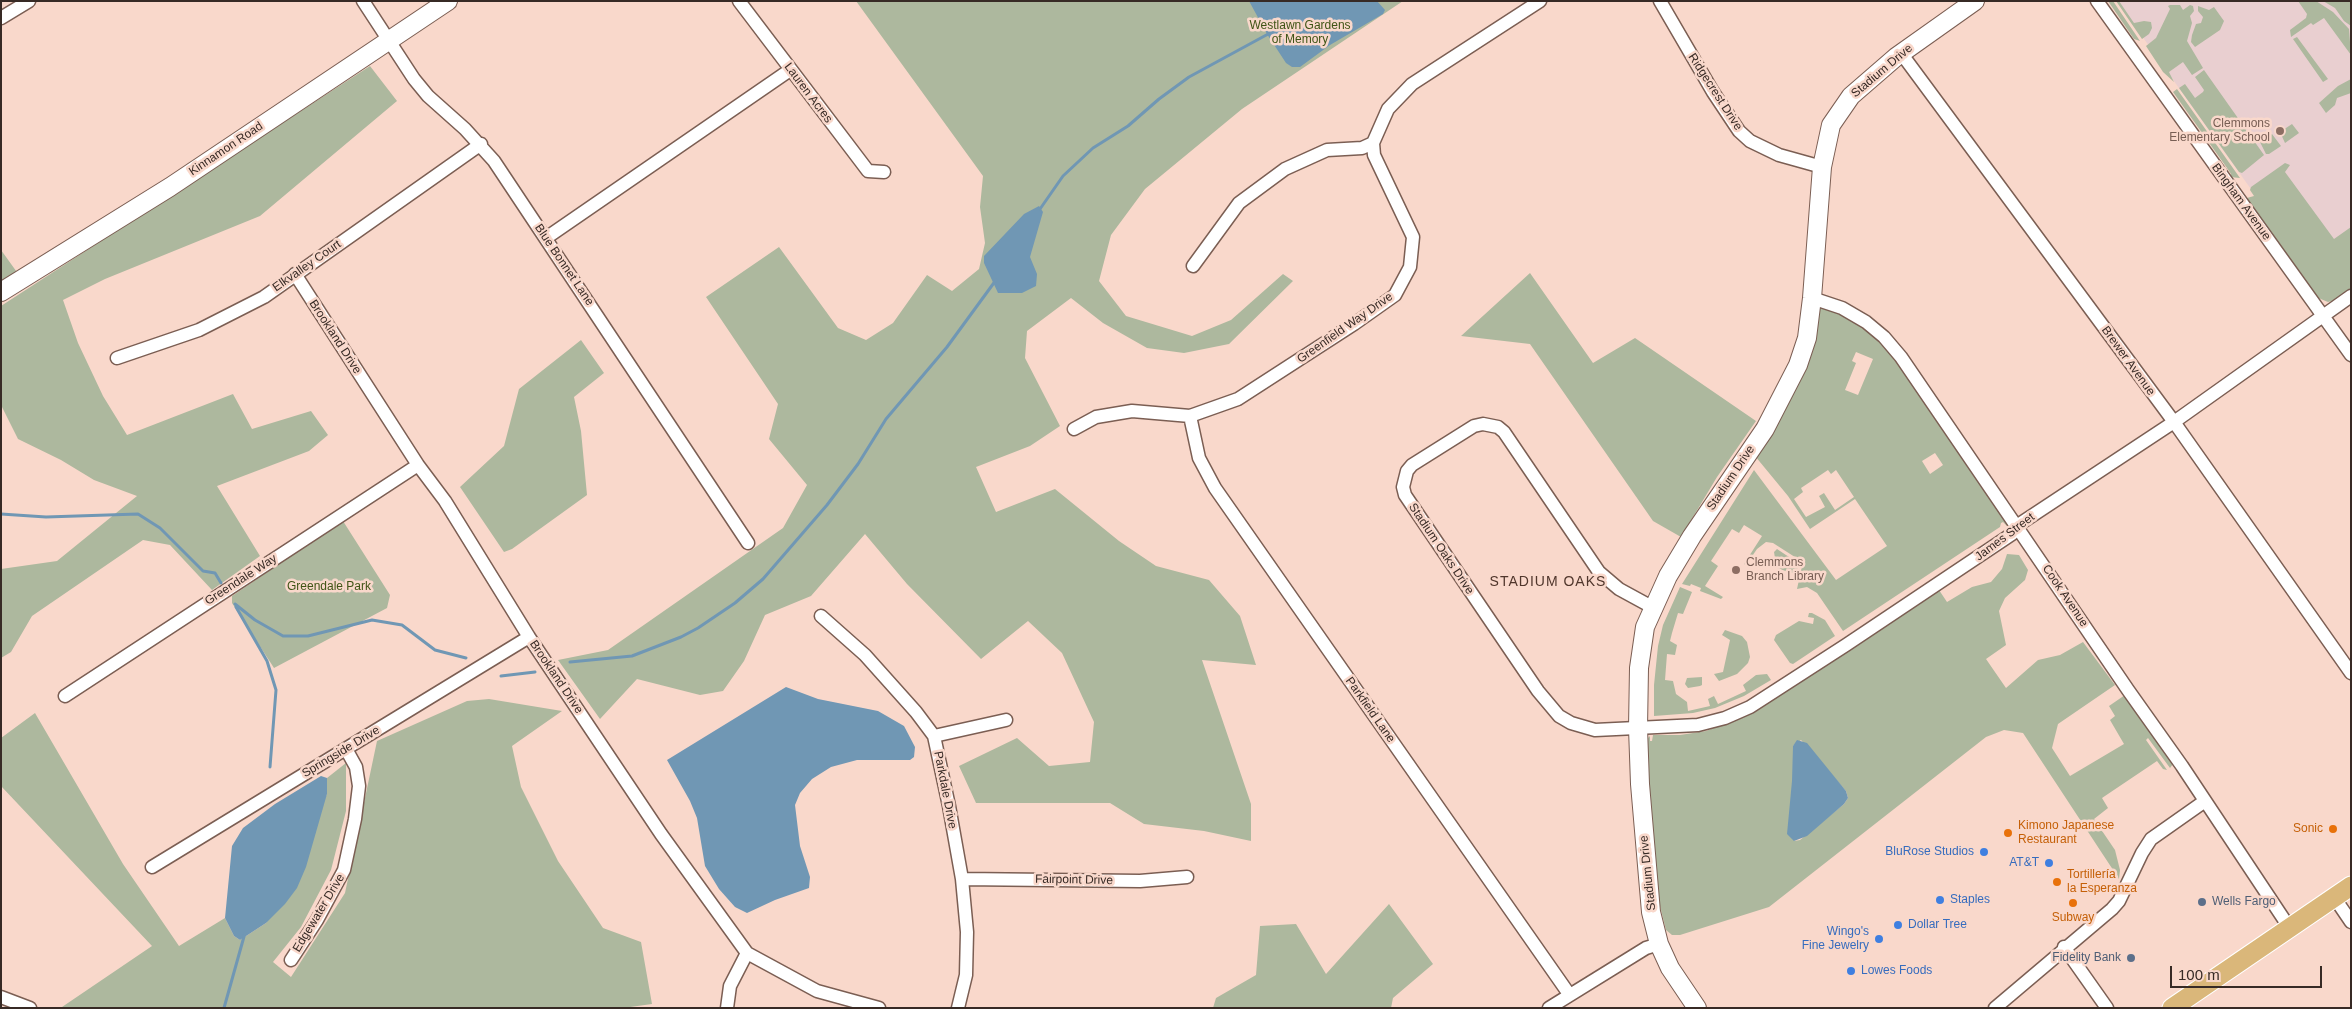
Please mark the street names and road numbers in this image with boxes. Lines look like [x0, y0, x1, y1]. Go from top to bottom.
street label: Stadium Drive [1849, 41, 1915, 101]
street label: Ridgecrest Drive [1685, 51, 1745, 133]
street label: Lauren Acres [781, 60, 835, 126]
street label: Kinnamon Road [186, 119, 266, 179]
street label: Bingham Avenue [2208, 161, 2274, 243]
street label: Blue Bonnet Lane [531, 221, 597, 309]
street label: Elkvalley Court [270, 237, 344, 295]
street label: Greenfield Way Drive [1294, 290, 1396, 366]
street label: Brookland Drive [306, 297, 364, 377]
street label: Brewer Avenue [2098, 324, 2158, 398]
street label: Stadium Drive [1704, 443, 1758, 513]
street label: Stadium Oaks Drive [1405, 501, 1477, 597]
street label: James Street [1972, 510, 2038, 564]
street label: Greendale Way [202, 551, 280, 609]
street label: Cook Avenue [2039, 562, 2091, 630]
street label: Brookland Drive [526, 638, 586, 716]
street label: Parkfield Lane [1342, 674, 1398, 746]
street label: Springside Drive [300, 723, 382, 781]
street label: Parkdale Drive [930, 750, 960, 830]
street label: Stadium Drive [1637, 835, 1659, 911]
street label: Edgewater Drive [290, 871, 348, 955]
street label: Fairpoint Drive [1035, 872, 1113, 888]

